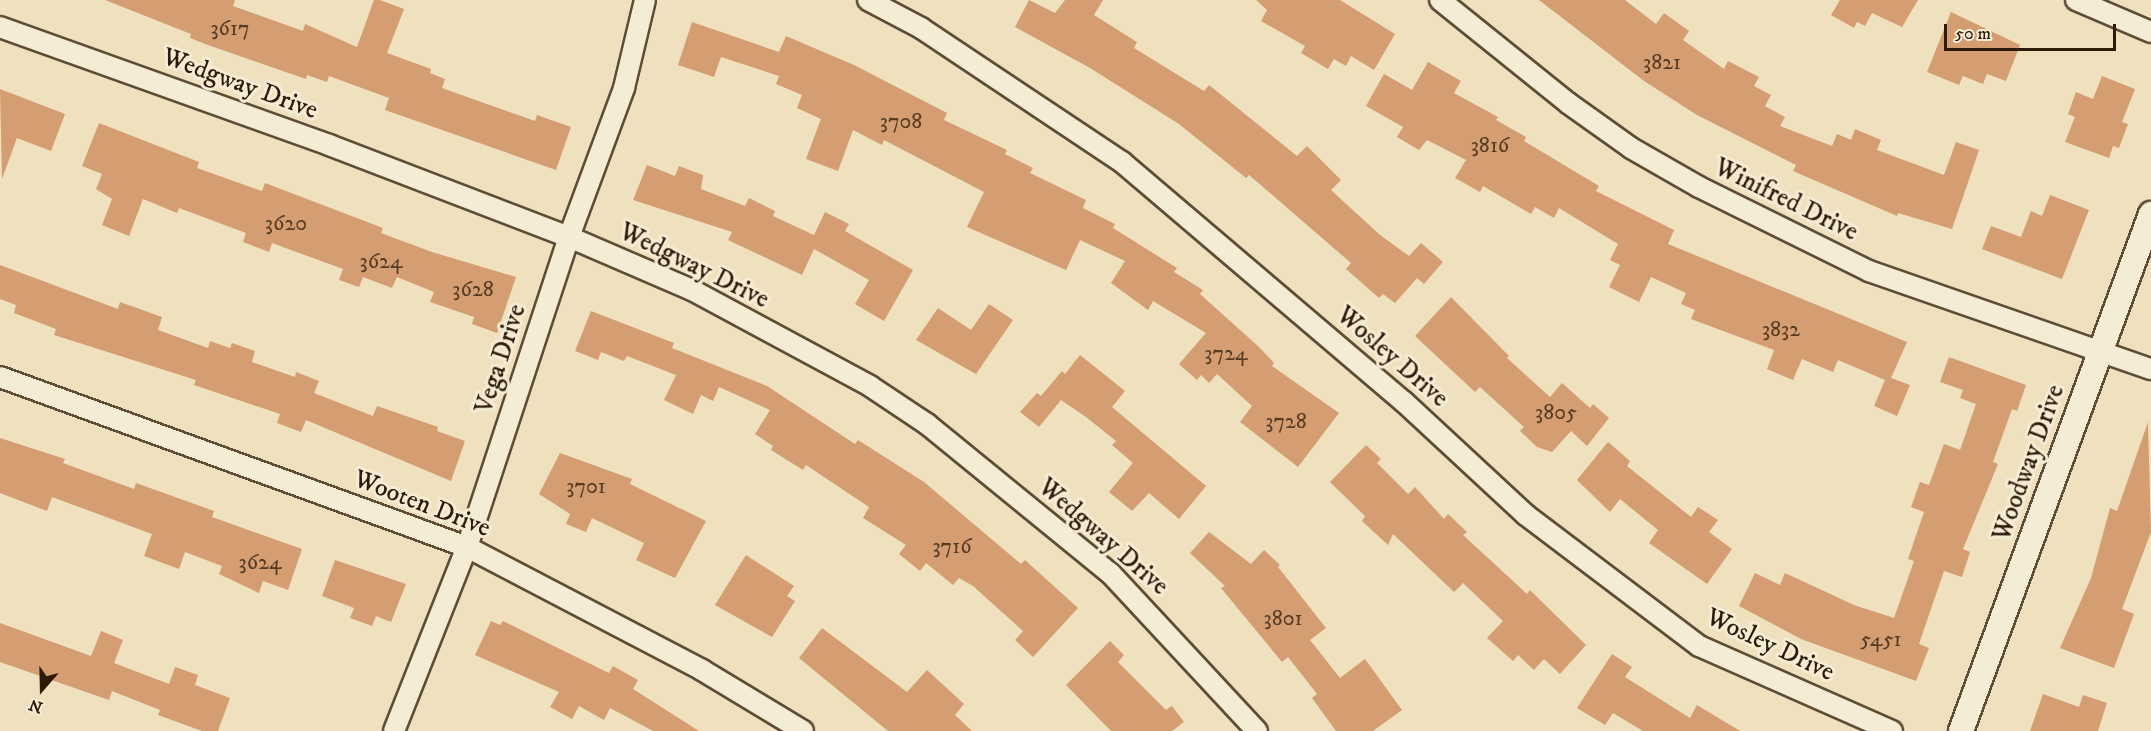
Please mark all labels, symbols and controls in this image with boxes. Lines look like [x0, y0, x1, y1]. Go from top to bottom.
scale bar [1947, 12, 2120, 50]
house number: 3617 [210, 16, 250, 42]
text: 50 m [1955, 23, 1991, 45]
street label: Wedgway Drive [158, 41, 322, 127]
house number: 3821 [1643, 50, 1681, 76]
house number: 3708 [880, 109, 922, 135]
house number: 3816 [1471, 133, 1509, 159]
street label: Winifred Drive [1709, 152, 1863, 248]
house number: 3620 [265, 211, 307, 237]
street label: Wedgway Drive [614, 216, 774, 316]
house number: 3624 [359, 249, 403, 275]
house number: 3628 [452, 277, 494, 303]
street label: Vega Drive [469, 300, 533, 418]
street label: Wosley Drive [1330, 300, 1454, 414]
house number: 3832 [1762, 317, 1800, 343]
house number: 3724 [1204, 341, 1248, 367]
street label: Woodway Drive [1986, 381, 2072, 545]
house number: 3805 [1535, 400, 1577, 426]
house number: 3728 [1265, 409, 1307, 435]
street label: Wooten Drive [349, 464, 495, 544]
street label: Wedgway Drive [1031, 472, 1175, 602]
house number: 3701 [566, 474, 606, 500]
house number: 3716 [932, 534, 972, 560]
house number: 3624 [238, 550, 282, 576]
street label: Wosley Drive [1701, 602, 1839, 688]
house number: 3801 [1263, 606, 1303, 632]
house number: 5451 [1860, 627, 1902, 653]
north arrow [12, 659, 72, 719]
text: N [26, 694, 45, 718]

